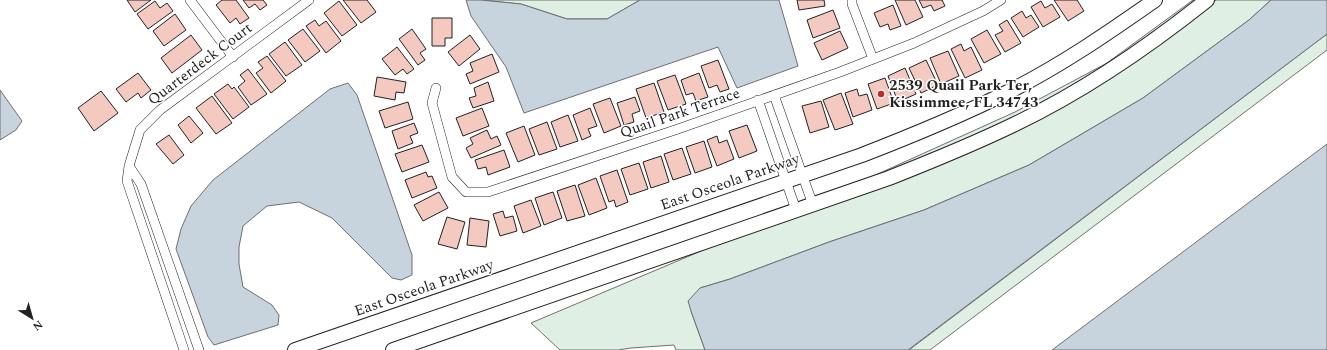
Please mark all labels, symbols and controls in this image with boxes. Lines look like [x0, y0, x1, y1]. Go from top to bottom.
street label: Quarterdeck Court [143, 17, 257, 111]
place label: 2539 Quail Park Ter, Kissimmee, FL 34743 [889, 74, 1038, 114]
street label: Quail Park Terrace [617, 82, 743, 144]
marker: 2539 Quail Park Ter, Kissimmee, FL 34743 [876, 89, 886, 99]
street label: East Osceola Parkway [657, 147, 803, 217]
street label: East Osceola Parkway [351, 253, 497, 323]
north arrow [12, 298, 52, 338]
text: N [29, 316, 46, 335]

